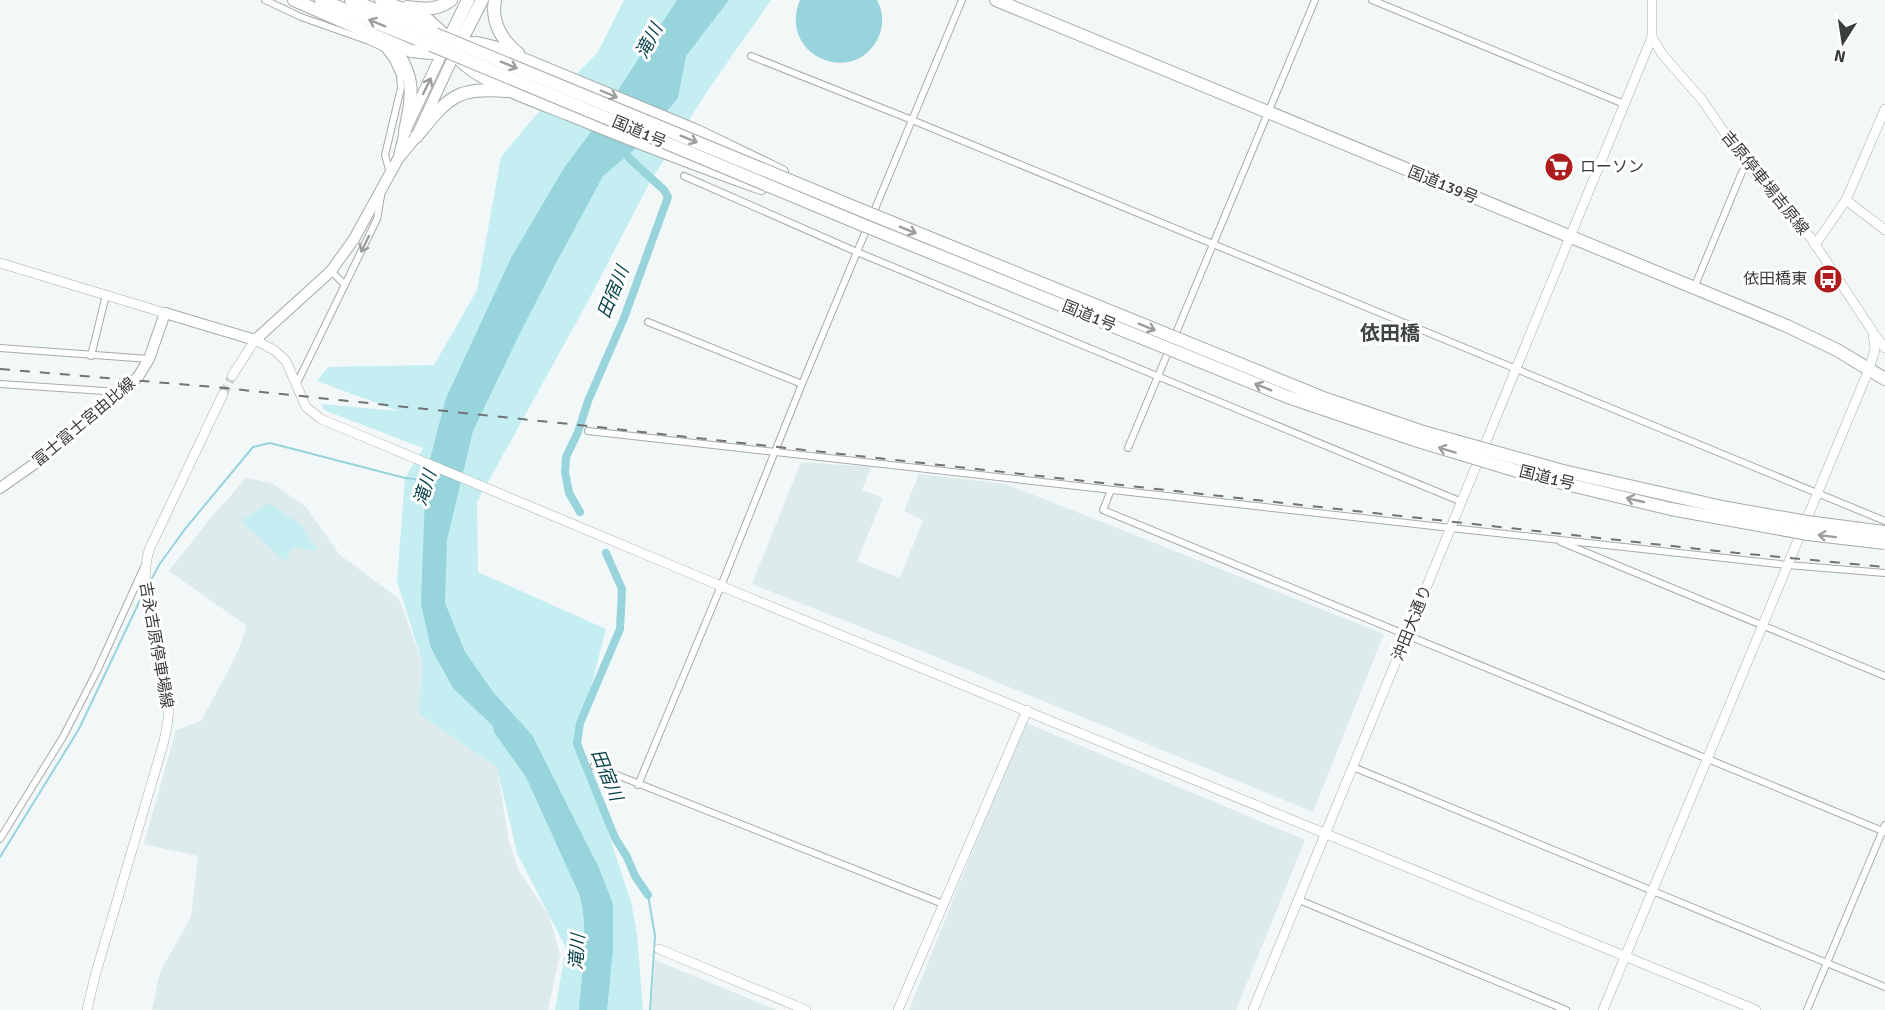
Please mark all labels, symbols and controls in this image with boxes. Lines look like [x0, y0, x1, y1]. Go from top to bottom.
north arrow [1813, 12, 1873, 72]
one-way arrow [368, 17, 386, 28]
water label: 滝川 [631, 18, 668, 62]
text: N [1833, 45, 1848, 67]
one-way arrow [499, 60, 517, 71]
one-way arrow [421, 77, 433, 95]
one-way arrow [600, 89, 618, 100]
street label: 国道1号 [609, 112, 669, 152]
street label: 吉原停車場吉原線 [1717, 127, 1813, 239]
one-way arrow [679, 134, 698, 145]
supermarket icon: ローソン [1543, 151, 1575, 183]
place label: ローソン [1580, 157, 1644, 177]
street label: 国道139号 [1405, 162, 1481, 208]
one-way arrow [898, 225, 917, 236]
one-way arrow [358, 235, 370, 253]
water label: 田宿川 [593, 261, 634, 321]
bus stop icon: 依田橋東 [1812, 263, 1844, 295]
place label: 依田橋東 [1743, 269, 1807, 289]
street label: 国道1号 [1059, 296, 1119, 336]
district label: 依田橋 [1360, 321, 1420, 346]
one-way arrow [1137, 322, 1156, 333]
street label: 富士富士宮由比線 [29, 373, 139, 471]
one-way arrow [1254, 381, 1272, 392]
one-way arrow [1438, 444, 1457, 455]
street label: 国道1号 [1517, 461, 1577, 495]
water label: 滝川 [409, 466, 442, 509]
one-way arrow [1626, 494, 1645, 506]
one-way arrow [1818, 530, 1837, 541]
street label: 吉永吉原停車場線 [135, 580, 177, 710]
street label: 沖田大通り [1388, 582, 1436, 664]
water label: 田宿川 [587, 746, 628, 806]
water label: 滝川 [565, 931, 589, 971]

